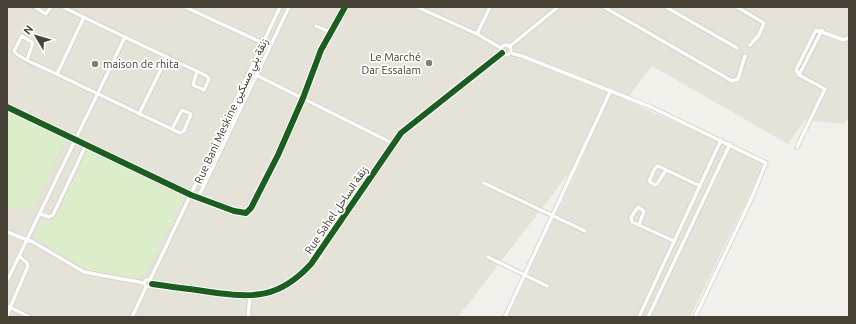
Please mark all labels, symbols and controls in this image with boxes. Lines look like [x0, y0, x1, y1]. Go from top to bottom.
north arrow [16, 16, 56, 56]
text: N [21, 23, 35, 37]
street label: Rue Bani Meskine زنقة بني مسكين [192, 36, 274, 187]
place label: Le Marché Dar Essalam [361, 51, 421, 76]
place label: maison de rhita [103, 58, 179, 70]
marker: Le Marché Dar Essalam [424, 58, 434, 68]
marker: maison de rhita [90, 59, 100, 69]
street label: Rue Sahel زنقة الساحل [302, 164, 371, 257]

